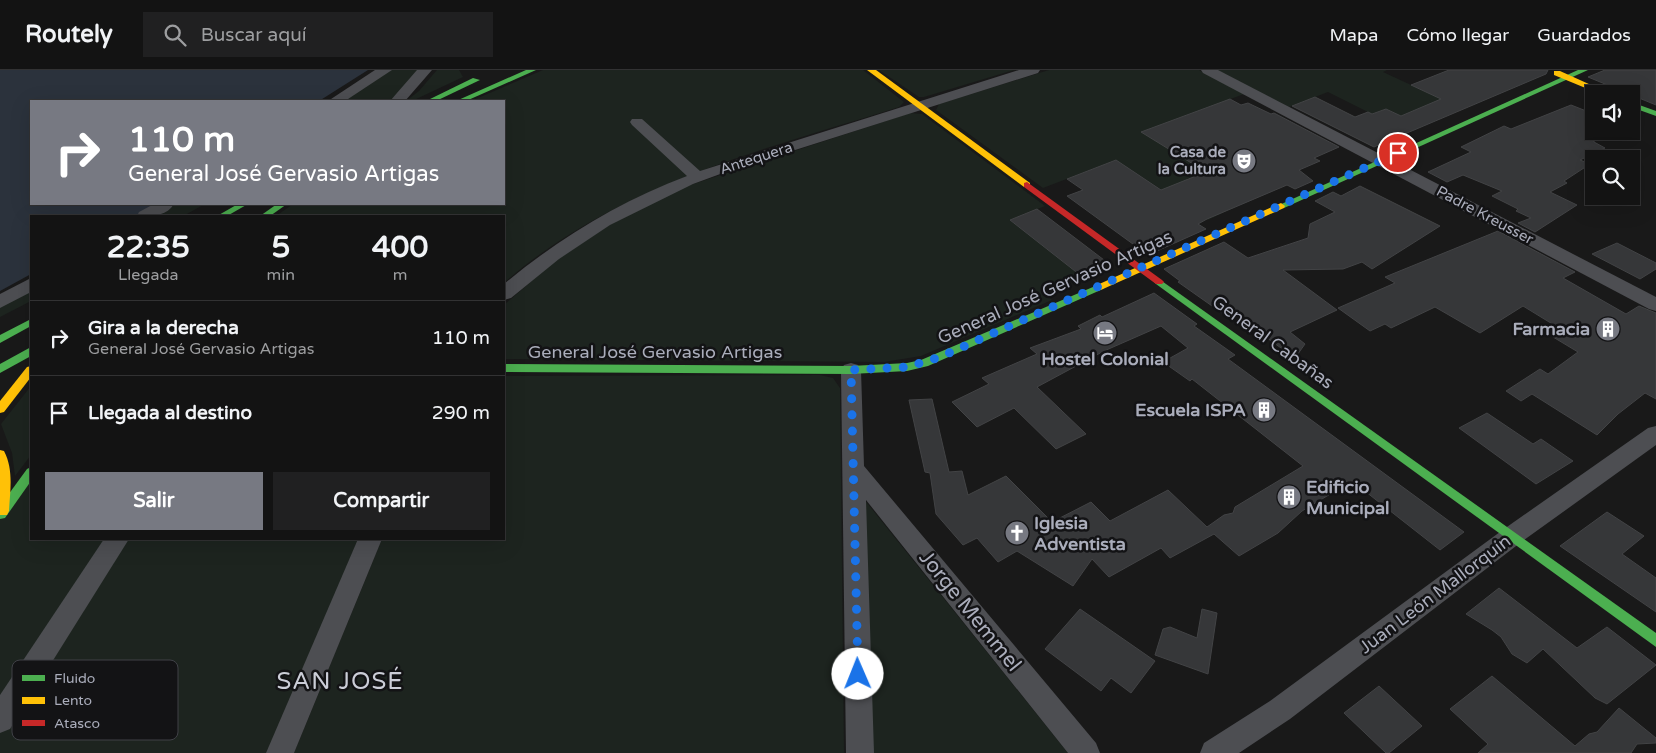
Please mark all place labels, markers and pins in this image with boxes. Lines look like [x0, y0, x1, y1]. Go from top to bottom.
pin [1377, 132, 1419, 174]
place label: Casa de la Cultura [1158, 143, 1227, 178]
theatre icon: Casa de la Cultura [1231, 148, 1257, 174]
building icon: Farmacia [1595, 316, 1621, 342]
place label: Farmacia [1513, 318, 1590, 340]
hotel icon: Hostel Colonial [1092, 320, 1118, 346]
place label: Hostel Colonial [1041, 348, 1169, 370]
building icon: Escuela ISPA [1251, 397, 1277, 423]
place label: Escuela ISPA [1135, 399, 1246, 421]
place label: Edificio Municipal [1306, 476, 1390, 519]
building icon: Edificio Municipal [1276, 484, 1302, 510]
place label: Iglesia Adventista [1034, 512, 1126, 555]
church icon: Iglesia Adventista [1004, 520, 1030, 546]

